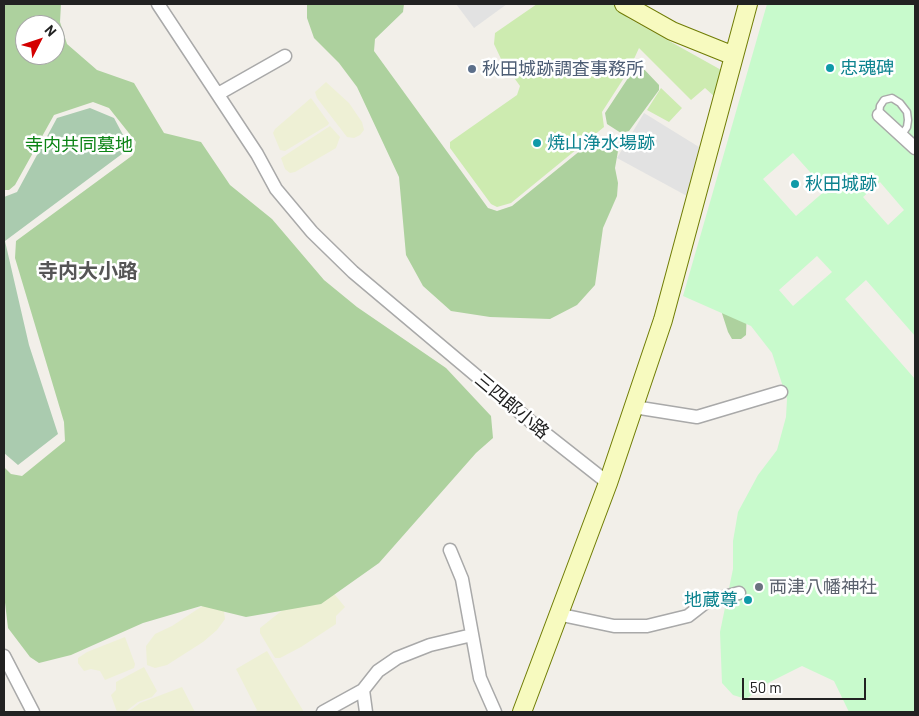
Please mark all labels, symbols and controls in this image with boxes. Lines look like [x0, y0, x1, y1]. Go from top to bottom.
north arrow [15, 15, 65, 65]
text: N [41, 21, 60, 40]
place label: 忠魂碑 [840, 57, 894, 79]
place label: 秋田城跡調査事務所 [482, 58, 644, 80]
marker: 忠魂碑 [824, 62, 836, 74]
marker: 秋田城跡調査事務所 [466, 63, 478, 75]
place label: 焼山浄水場跡 [547, 132, 655, 154]
park label: 寺内共同墓地 [25, 134, 133, 156]
marker: 焼山浄水場跡 [531, 137, 543, 149]
place label: 秋田城跡 [805, 173, 877, 195]
marker: 秋田城跡 [789, 178, 801, 190]
district label: 寺内大小路 [38, 259, 138, 283]
street label: 三四郎小路 [471, 369, 553, 443]
place label: 両津八幡神社 [769, 576, 877, 598]
marker: 両津八幡神社 [753, 581, 765, 593]
place label: 地蔵尊 [684, 589, 738, 611]
marker: 地蔵尊 [742, 594, 754, 606]
scale bar [744, 668, 868, 700]
text: 50 m [750, 678, 782, 696]

